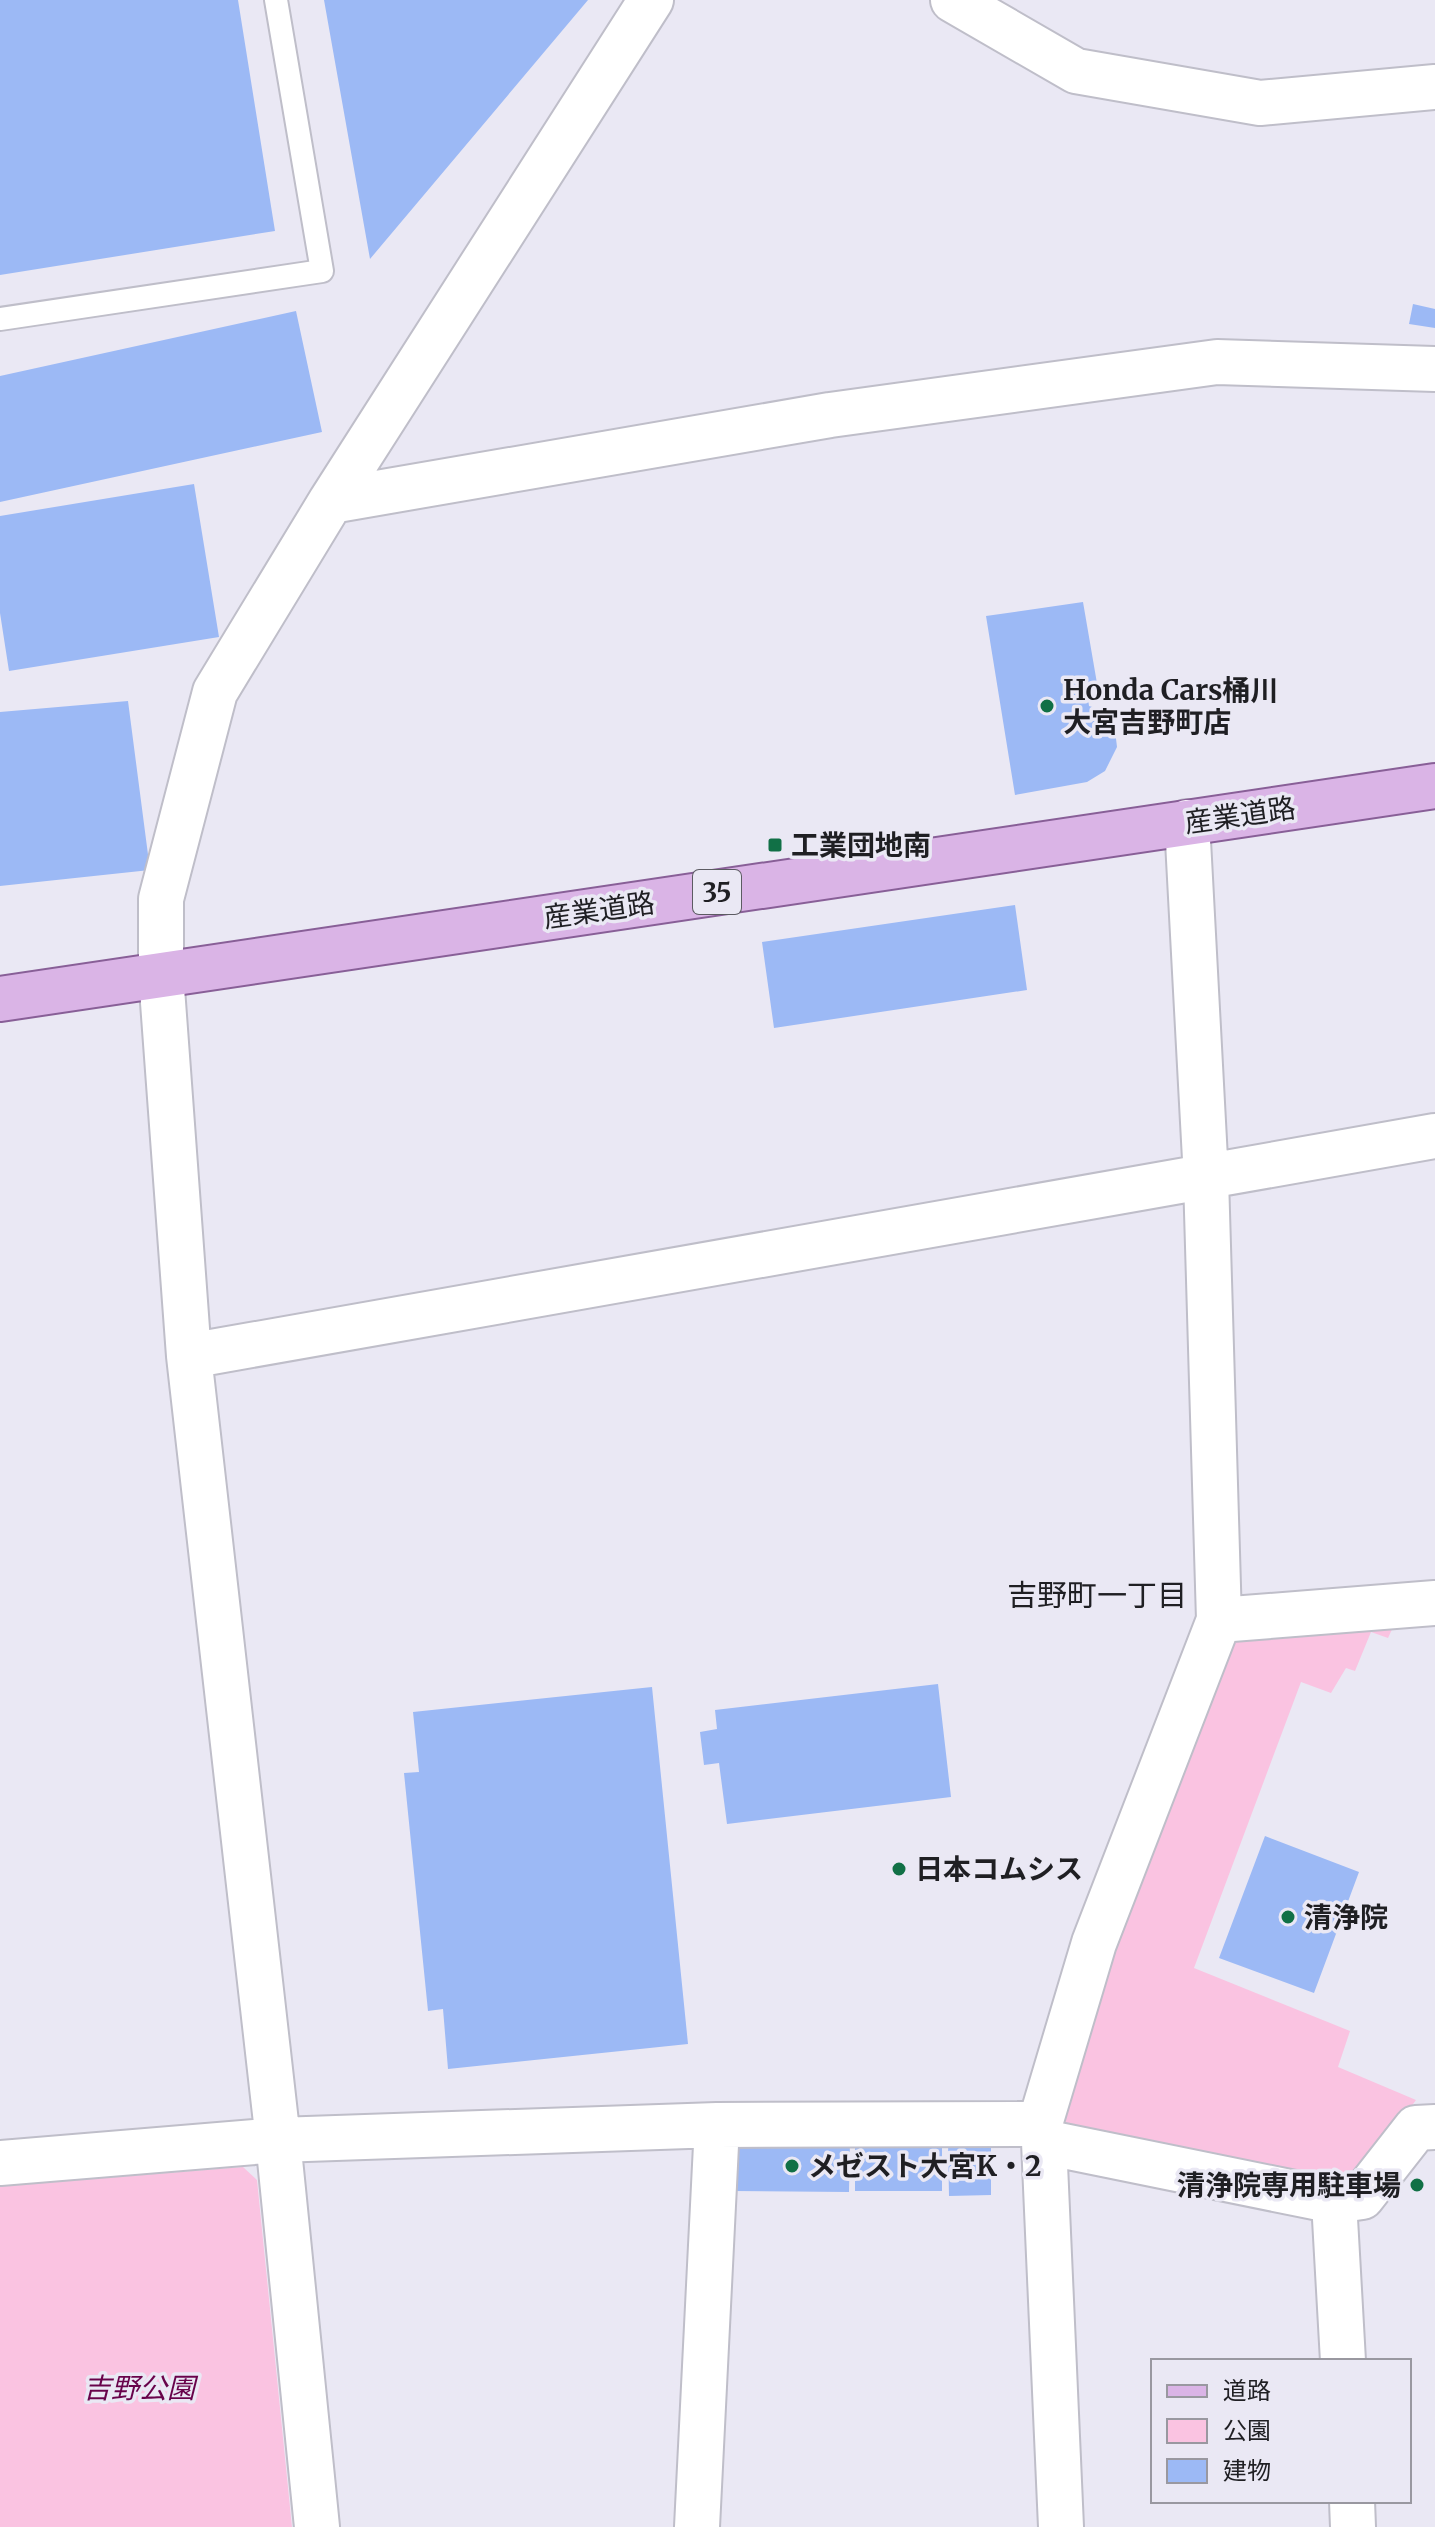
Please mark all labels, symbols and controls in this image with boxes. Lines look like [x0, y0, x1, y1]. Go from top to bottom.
place label: Honda Cars桶川 大宮吉野町店 [1063, 672, 1278, 740]
marker: Honda Cars桶川 大宮吉野町店 [1038, 697, 1056, 715]
street label: 産業道路 [1182, 789, 1298, 841]
place label: 工業団地南 [791, 827, 931, 863]
marker: 工業団地南 [766, 836, 784, 854]
road number: 35 [693, 870, 741, 914]
street label: 産業道路 [541, 884, 657, 936]
district label: 吉野町一丁目 [1007, 1576, 1187, 1614]
place label: 日本コムシス [915, 1851, 1083, 1887]
marker: 日本コムシス [890, 1860, 908, 1878]
place label: 清浄院 [1304, 1899, 1388, 1935]
marker: 清浄院 [1279, 1908, 1297, 1926]
place label: メゼスト大宮K・2 [808, 2148, 1041, 2184]
marker: メゼスト大宮K・2 [783, 2157, 801, 2175]
place label: 清浄院専用駐車場 [1177, 2167, 1401, 2203]
marker: 清浄院専用駐車場 [1408, 2176, 1426, 2194]
legend [1151, 2359, 1411, 2503]
park label: 吉野公園 [83, 2370, 199, 2406]
text: 道路 [1223, 2375, 1271, 2406]
text: 公園 [1223, 2415, 1271, 2446]
text: 建物 [1223, 2455, 1271, 2486]

